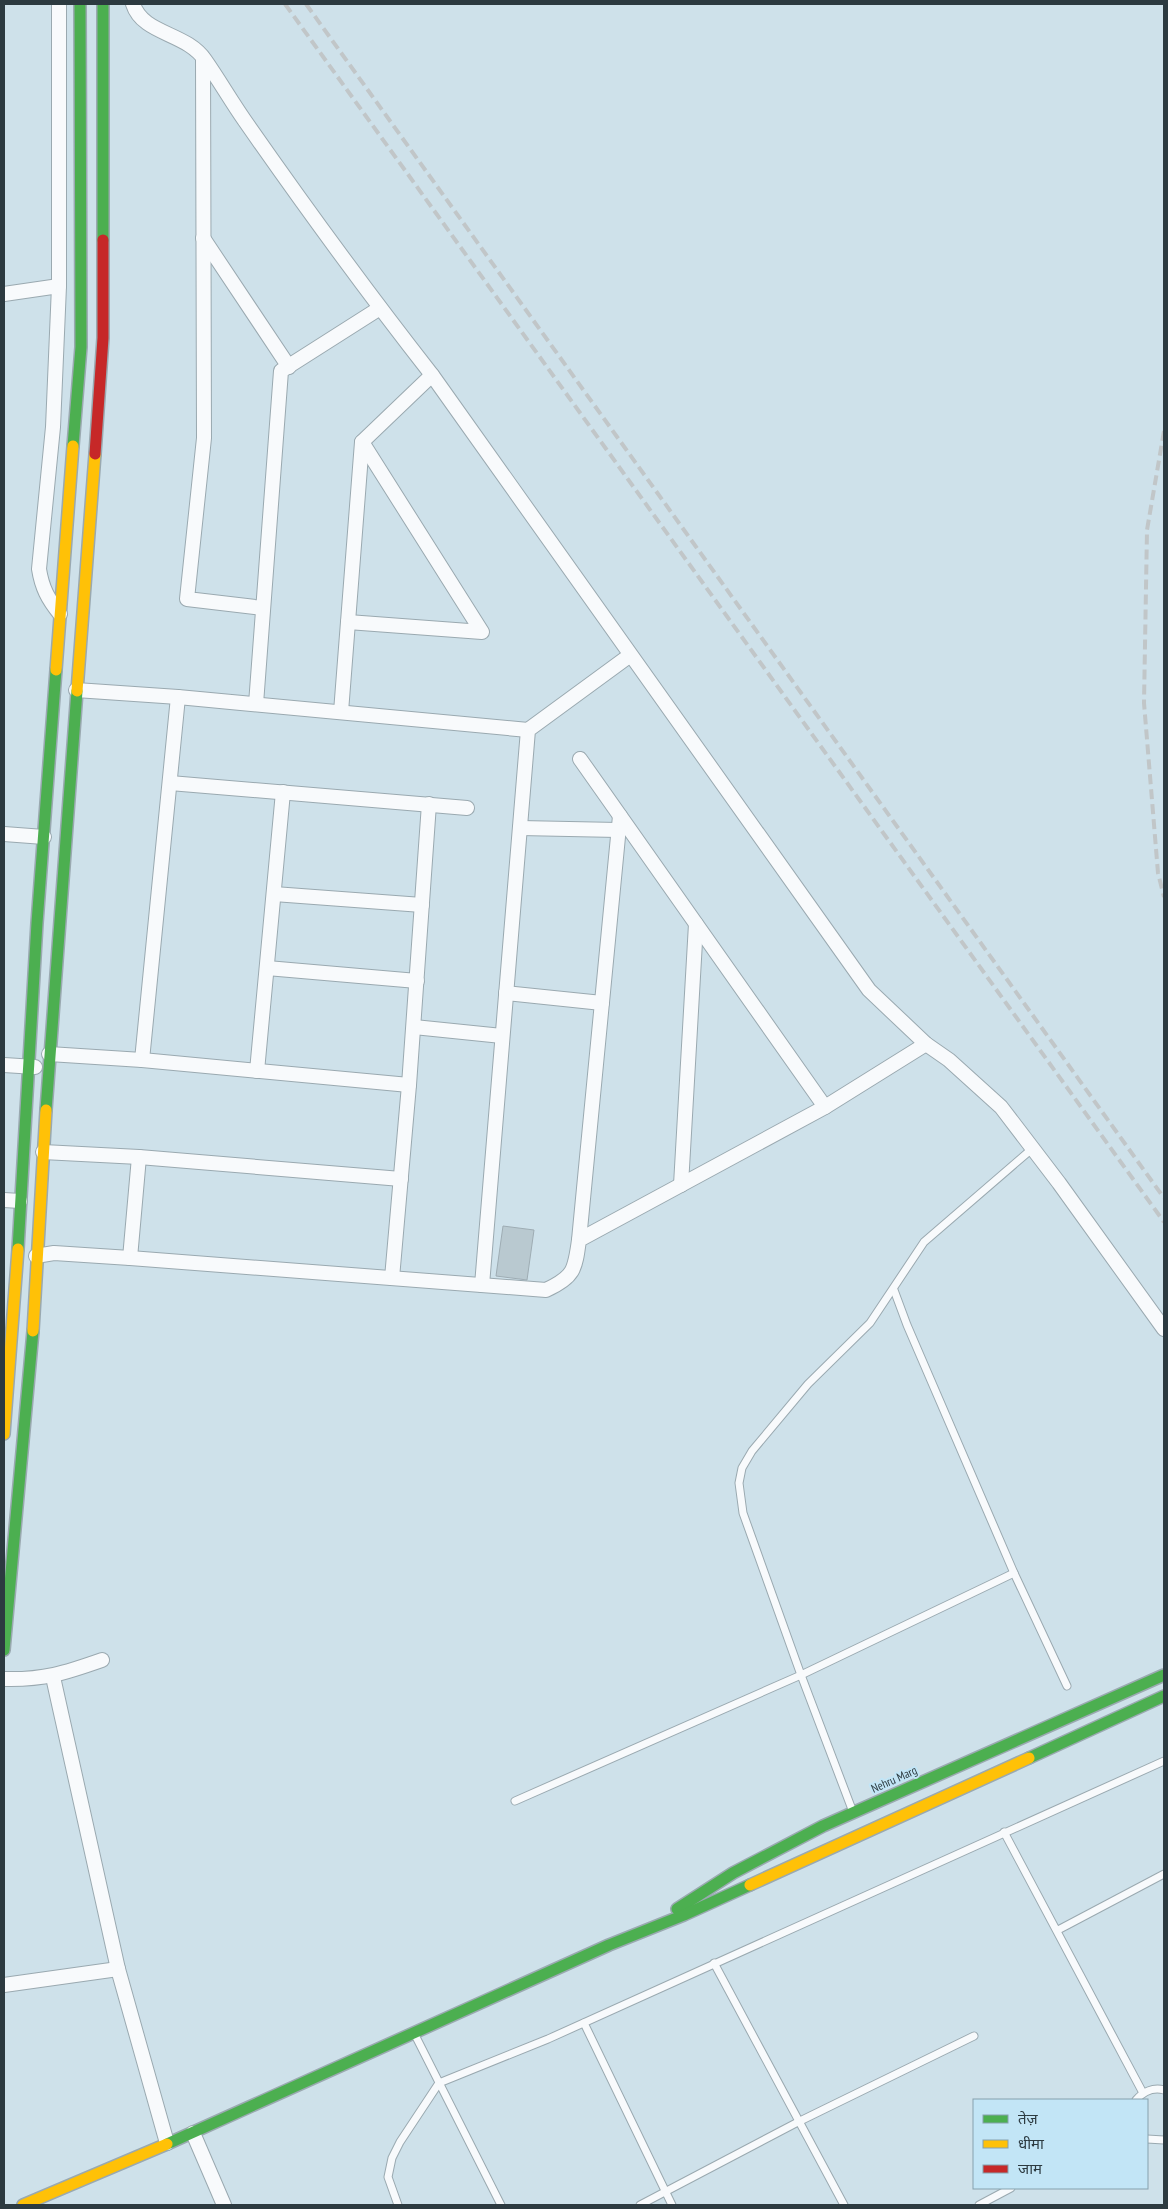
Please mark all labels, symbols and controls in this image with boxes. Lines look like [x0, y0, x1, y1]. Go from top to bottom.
street label: Nehru Marg [869, 1762, 919, 1796]
legend [973, 2099, 1148, 2189]
text: तेज़ [1018, 2109, 1039, 2128]
text: धीमा [1018, 2134, 1045, 2153]
text: जाम [1018, 2159, 1043, 2178]

